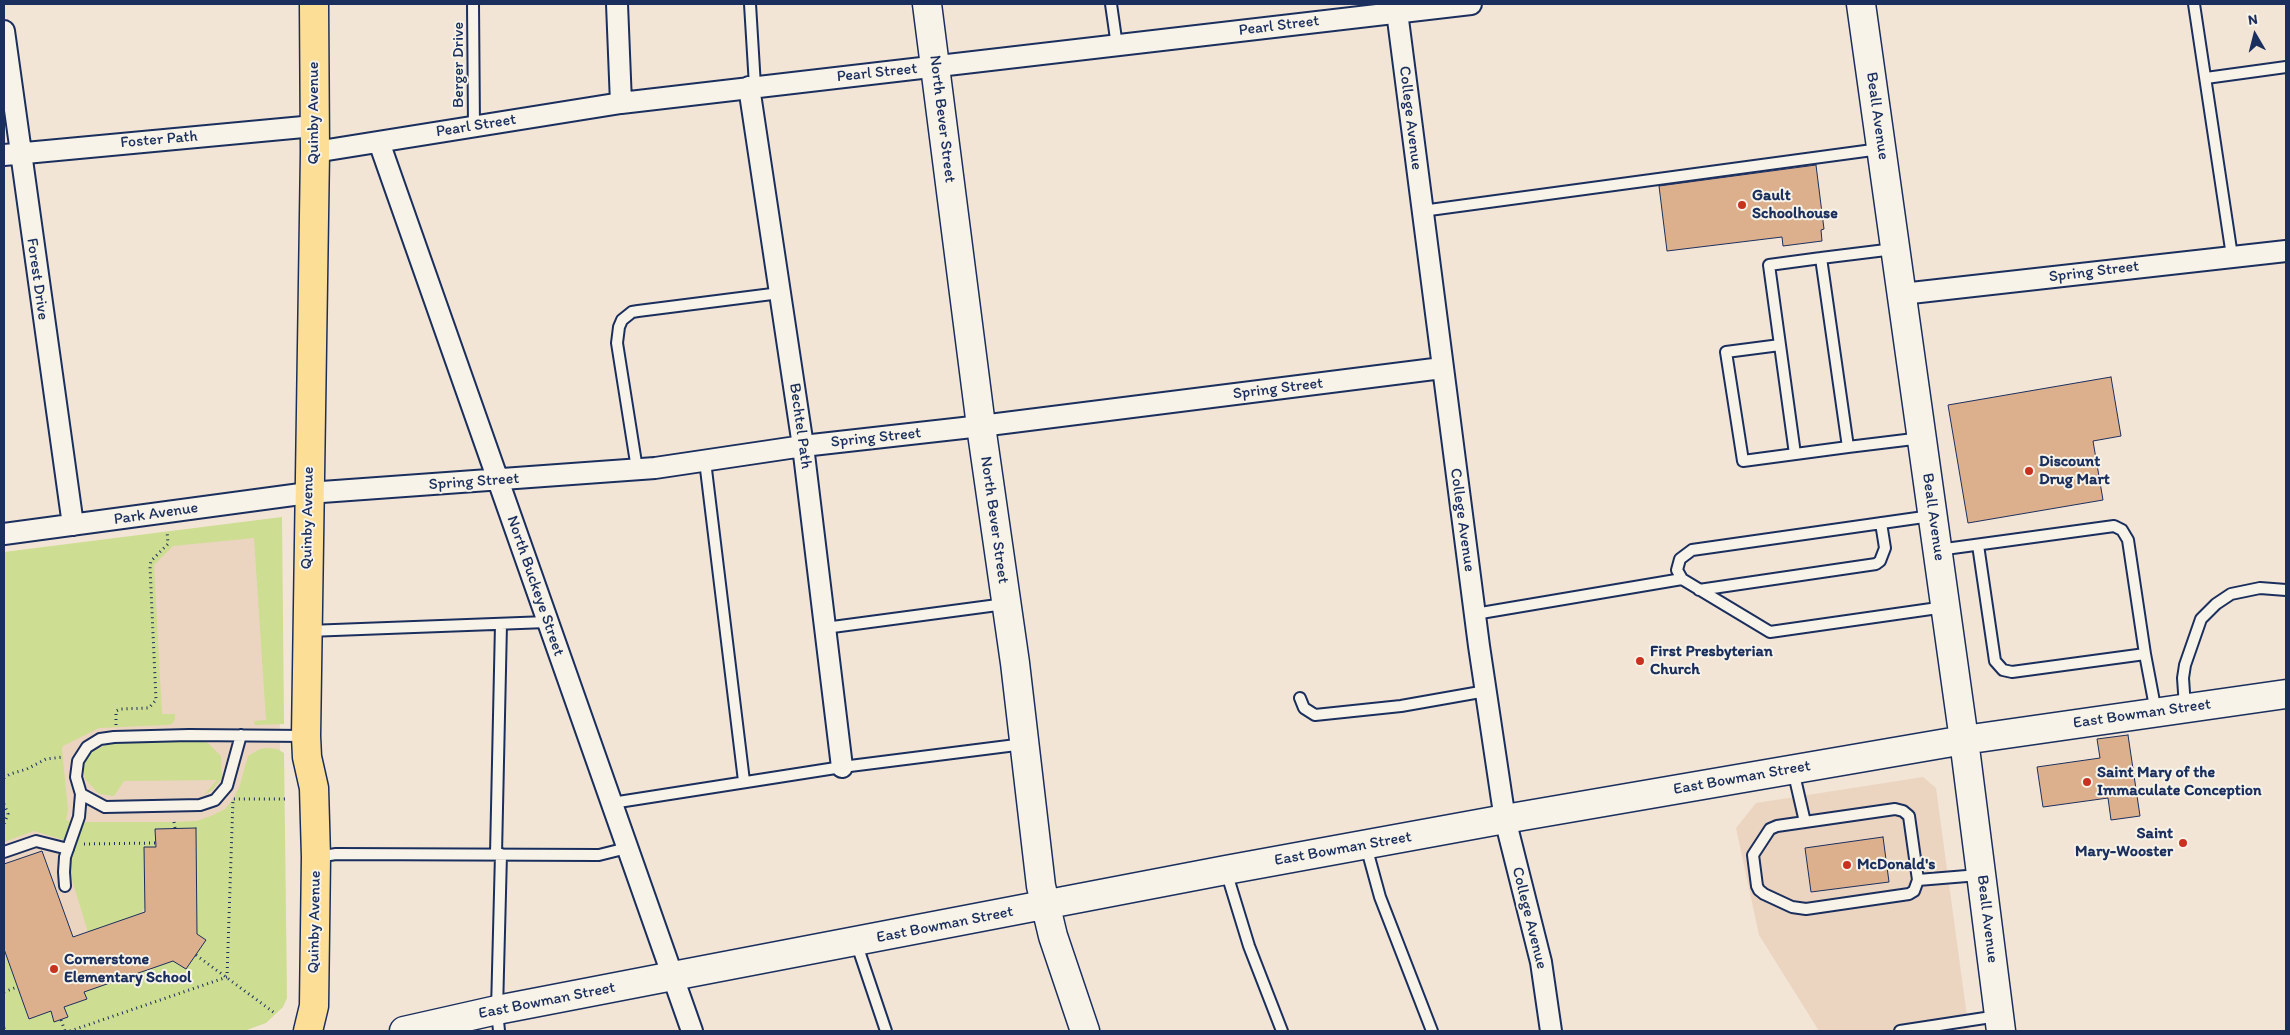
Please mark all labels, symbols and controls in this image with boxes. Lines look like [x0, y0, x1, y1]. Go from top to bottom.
north arrow [2230, 10, 2280, 60]
text: N [2247, 11, 2259, 29]
street label: Pearl Street [1238, 12, 1320, 40]
street label: Berger Drive [449, 22, 469, 108]
street label: North Bever Street [925, 54, 959, 184]
street label: Pearl Street [836, 59, 918, 87]
street label: Quinby Avenue [304, 61, 324, 165]
street label: College Avenue [1394, 65, 1426, 171]
street label: Beall Avenue [1861, 71, 1893, 161]
street label: Pearl Street [435, 110, 517, 142]
street label: Foster Path [120, 127, 198, 153]
place label: Gault Schoolhouse [1752, 186, 1838, 224]
marker: Gault Schoolhouse [1736, 199, 1748, 211]
street label: Forest Drive [22, 237, 52, 321]
street label: Spring Street [2048, 257, 2140, 287]
street label: Spring Street [1232, 374, 1324, 404]
street label: Bechtel Path [784, 382, 816, 470]
street label: Spring Street [830, 424, 922, 452]
place label: Discount Drug Mart [2039, 452, 2110, 490]
street label: North Bever Street [976, 455, 1012, 585]
marker: Discount Drug Mart [2023, 465, 2035, 477]
street label: Quinby Avenue [298, 466, 318, 570]
street label: College Avenue [1445, 467, 1479, 573]
street label: Spring Street [428, 469, 520, 495]
street label: Beall Avenue [1917, 472, 1949, 562]
street label: Park Avenue [113, 499, 199, 529]
street label: North Buckeye Street [502, 513, 568, 659]
place label: First Presbyterian Church [1650, 642, 1773, 680]
marker: First Presbyterian Church [1634, 655, 1646, 667]
street label: East Bowman Street [2072, 695, 2212, 733]
street label: East Bowman Street [1672, 756, 1812, 800]
place label: Saint Mary of the Immaculate Conception [2097, 763, 2262, 801]
marker: Saint Mary of the Immaculate Conception [2081, 776, 2093, 788]
place label: Saint Mary-Wooster [2075, 824, 2173, 862]
street label: East Bowman Street [1273, 827, 1413, 871]
marker: Saint Mary-Wooster [2177, 837, 2189, 849]
place label: McDonald's [1857, 855, 1935, 875]
marker: McDonald's [1841, 859, 1853, 871]
street label: College Avenue [1507, 865, 1551, 971]
street label: Quinby Avenue [305, 870, 325, 974]
street label: Beall Avenue [1972, 874, 2002, 964]
street label: East Bowman Street [875, 902, 1015, 948]
place label: Cornerstone Elementary School [64, 950, 192, 988]
marker: Cornerstone Elementary School [48, 963, 60, 975]
street label: East Bowman Street [477, 978, 617, 1024]

